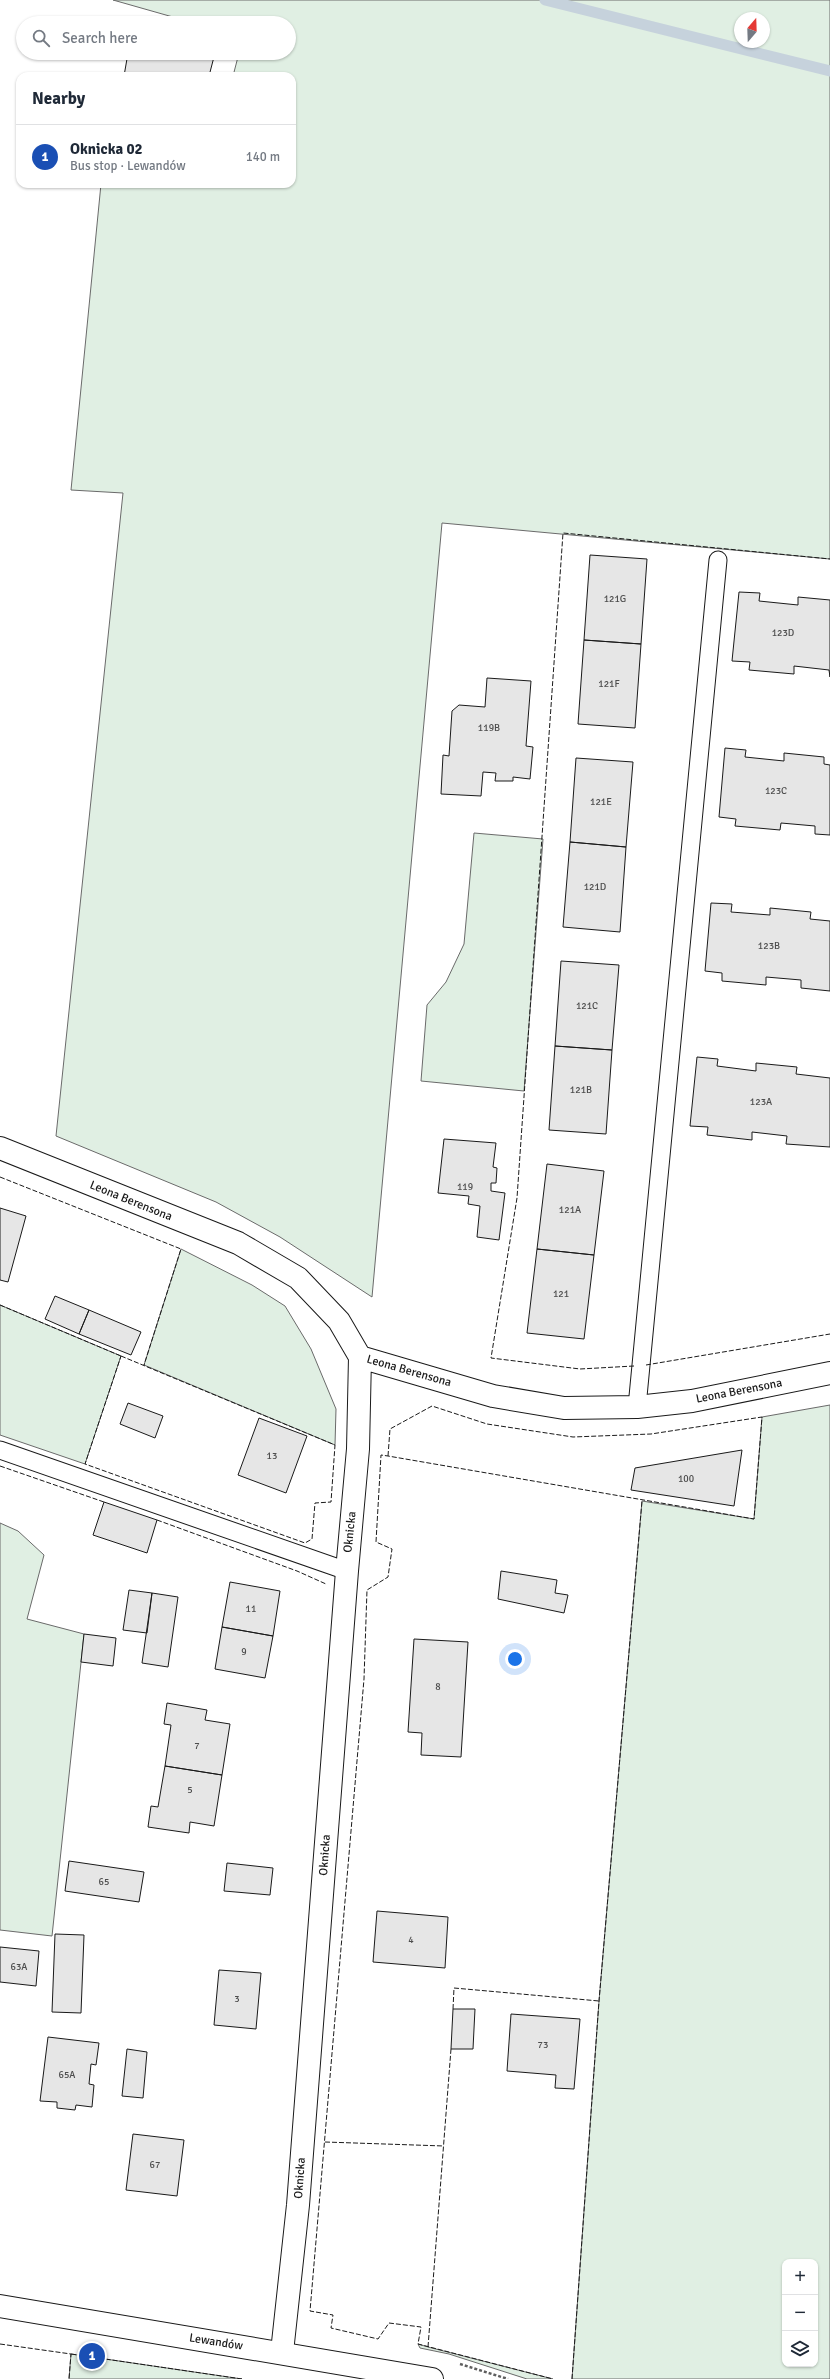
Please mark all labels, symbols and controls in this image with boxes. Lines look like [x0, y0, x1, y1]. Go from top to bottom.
north arrow [734, 12, 770, 48]
search box [16, 16, 296, 60]
icon: search [30, 27, 52, 49]
text: Search here [62, 29, 138, 47]
text: Nearby [32, 88, 85, 109]
text: Oknicka 02 [70, 140, 143, 158]
text: 1 [41, 149, 49, 165]
text: 140 m [246, 149, 280, 165]
text: Bus stop · Lewandów [70, 158, 186, 174]
house number: 121G [604, 593, 626, 605]
house number: 123D [772, 627, 794, 639]
house number: 121F [598, 678, 620, 690]
house number: 119B [478, 722, 500, 734]
house number: 123C [765, 785, 787, 797]
house number: 121E [590, 796, 612, 808]
house number: 121D [584, 881, 606, 893]
house number: 123B [758, 940, 780, 952]
house number: 121C [576, 1000, 598, 1012]
house number: 121B [570, 1084, 592, 1096]
house number: 123A [750, 1096, 772, 1108]
street label: Leona Berensona [88, 1178, 174, 1224]
house number: 119 [457, 1181, 473, 1193]
house number: 121A [559, 1204, 581, 1216]
house number: 121 [553, 1288, 569, 1300]
street label: Leona Berensona [365, 1352, 453, 1390]
street label: Leona Berensona [695, 1375, 783, 1407]
house number: 13 [267, 1450, 277, 1462]
house number: 100 [678, 1473, 694, 1485]
street label: Oknicka [340, 1511, 360, 1553]
house number: 11 [246, 1603, 256, 1615]
house number: 9 [241, 1646, 247, 1658]
your location [505, 1649, 525, 1669]
house number: 8 [435, 1681, 441, 1693]
house number: 7 [194, 1740, 200, 1752]
house number: 5 [187, 1784, 193, 1796]
street label: Oknicka [316, 1834, 334, 1876]
house number: 65 [99, 1876, 109, 1888]
house number: 4 [408, 1934, 414, 1946]
house number: 63A [11, 1961, 27, 1973]
house number: 3 [234, 1993, 240, 2005]
house number: 73 [538, 2039, 548, 2051]
house number: 65A [59, 2069, 75, 2081]
street label: Oknicka [291, 2157, 309, 2199]
house number: 67 [150, 2159, 160, 2171]
map controls [782, 2259, 818, 2367]
button: + [782, 2259, 818, 2295]
button: − [782, 2295, 818, 2331]
street label: Lewandów [188, 2330, 244, 2354]
button: layers [782, 2331, 818, 2367]
pin: 1 [79, 2341, 105, 2371]

